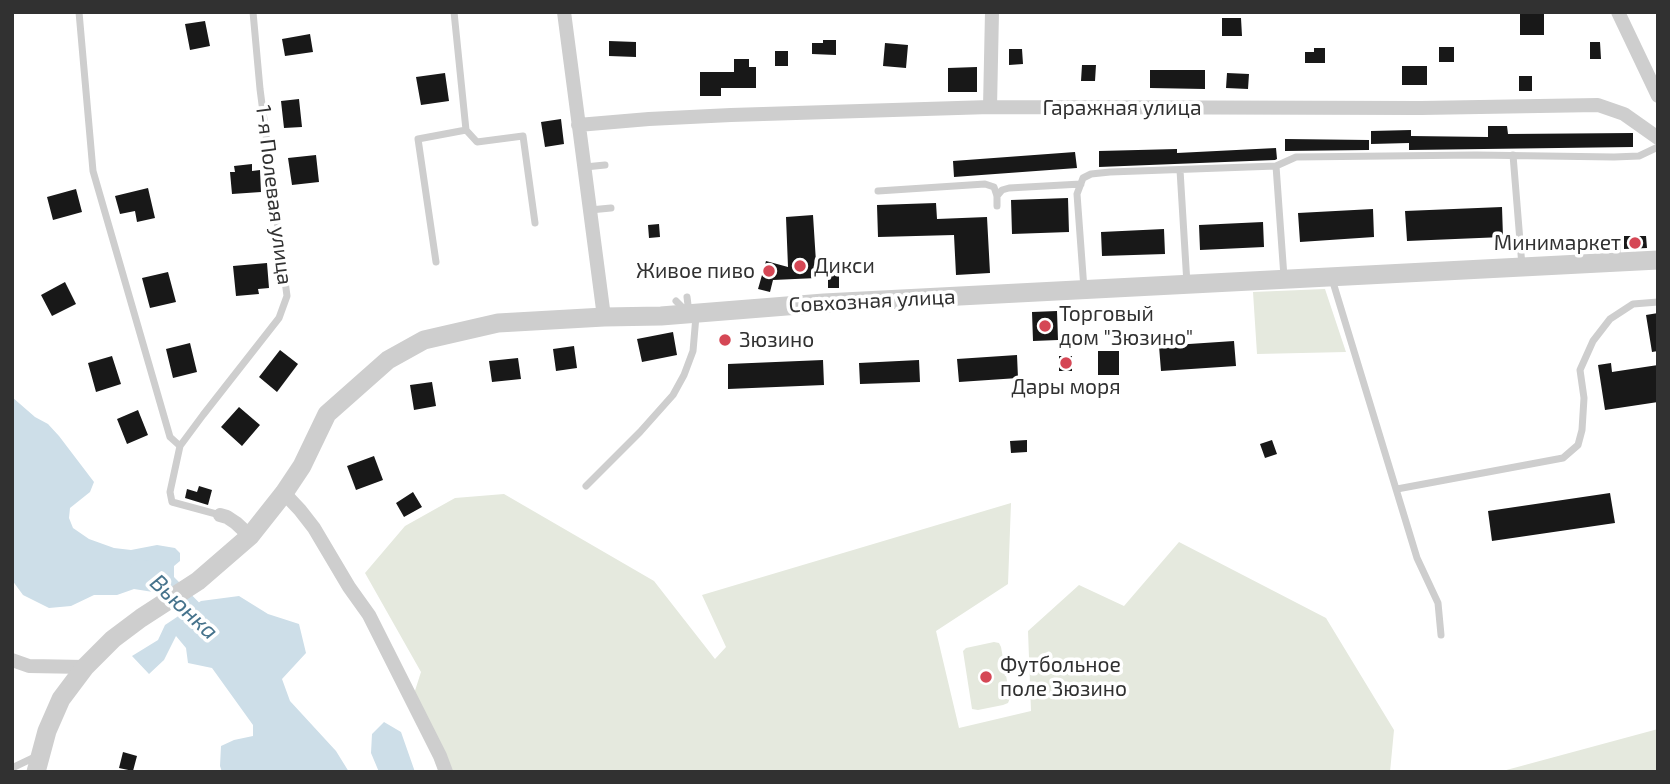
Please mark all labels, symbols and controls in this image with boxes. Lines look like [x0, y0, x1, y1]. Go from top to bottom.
street label: Гаражная улица [1042, 95, 1202, 121]
street label: 1-я Полевая улица [250, 104, 298, 286]
place label: Минимаркет [1494, 230, 1621, 256]
marker: Минимаркет [1627, 235, 1643, 251]
place label: Дикси [814, 253, 875, 279]
place label: Живое пиво [636, 258, 755, 284]
marker: Дикси [792, 258, 808, 274]
marker: Живое пиво [761, 263, 777, 279]
street label: Совхозная улица [788, 284, 956, 318]
place label: Торговый дом "Зюзино" [1059, 301, 1193, 351]
marker: Торговый дом "Зюзино" [1037, 318, 1053, 334]
place label: Зюзино [739, 327, 814, 353]
marker: Зюзино [717, 332, 733, 348]
marker: Дары моря [1058, 355, 1074, 371]
place label: Дары моря [1011, 374, 1121, 400]
water label: Вьюнка [144, 569, 224, 645]
place label: Футбольное поле Зюзино [1000, 652, 1127, 702]
marker: Футбольное поле Зюзино [978, 669, 994, 685]

